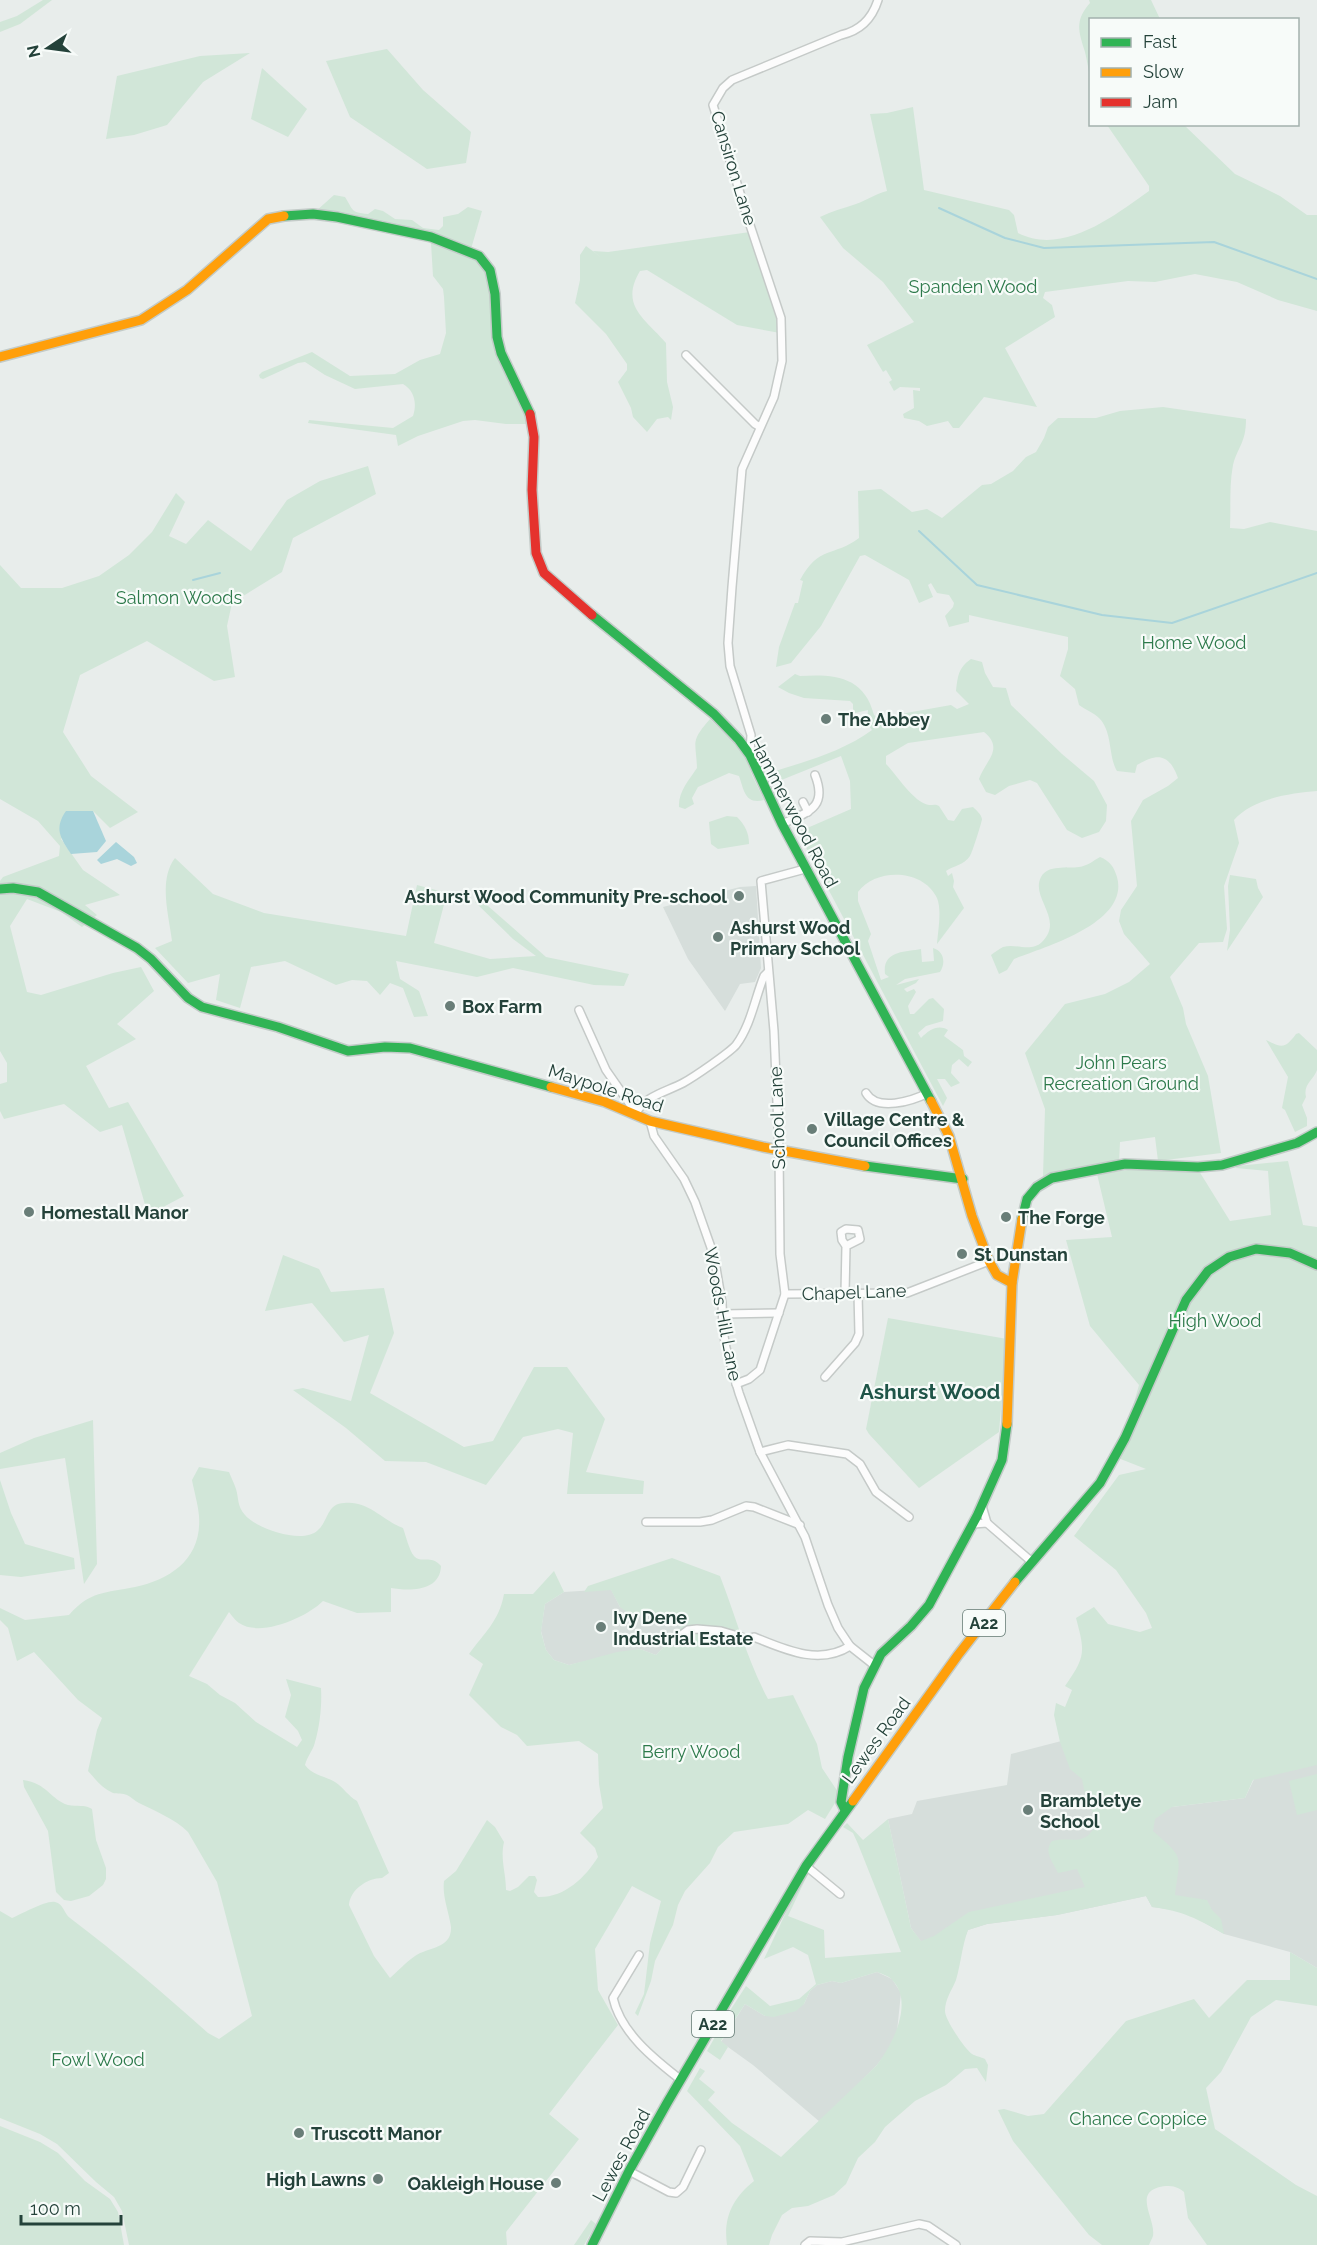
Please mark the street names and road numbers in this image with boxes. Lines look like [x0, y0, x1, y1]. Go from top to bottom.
street label: Cansiron Lane [707, 108, 761, 228]
street label: Hammerwood Road [745, 733, 843, 891]
street label: Maypole Road [546, 1059, 666, 1117]
street label: School Lane [765, 1066, 789, 1170]
street label: Woods Hill Lane [700, 1245, 746, 1383]
street label: Chapel Lane [801, 1280, 907, 1304]
road number: A22 [963, 1610, 1005, 1636]
street label: Lewes Road [838, 1693, 914, 1787]
road number: A22 [692, 2011, 734, 2037]
street label: Lewes Road [588, 2105, 654, 2205]

